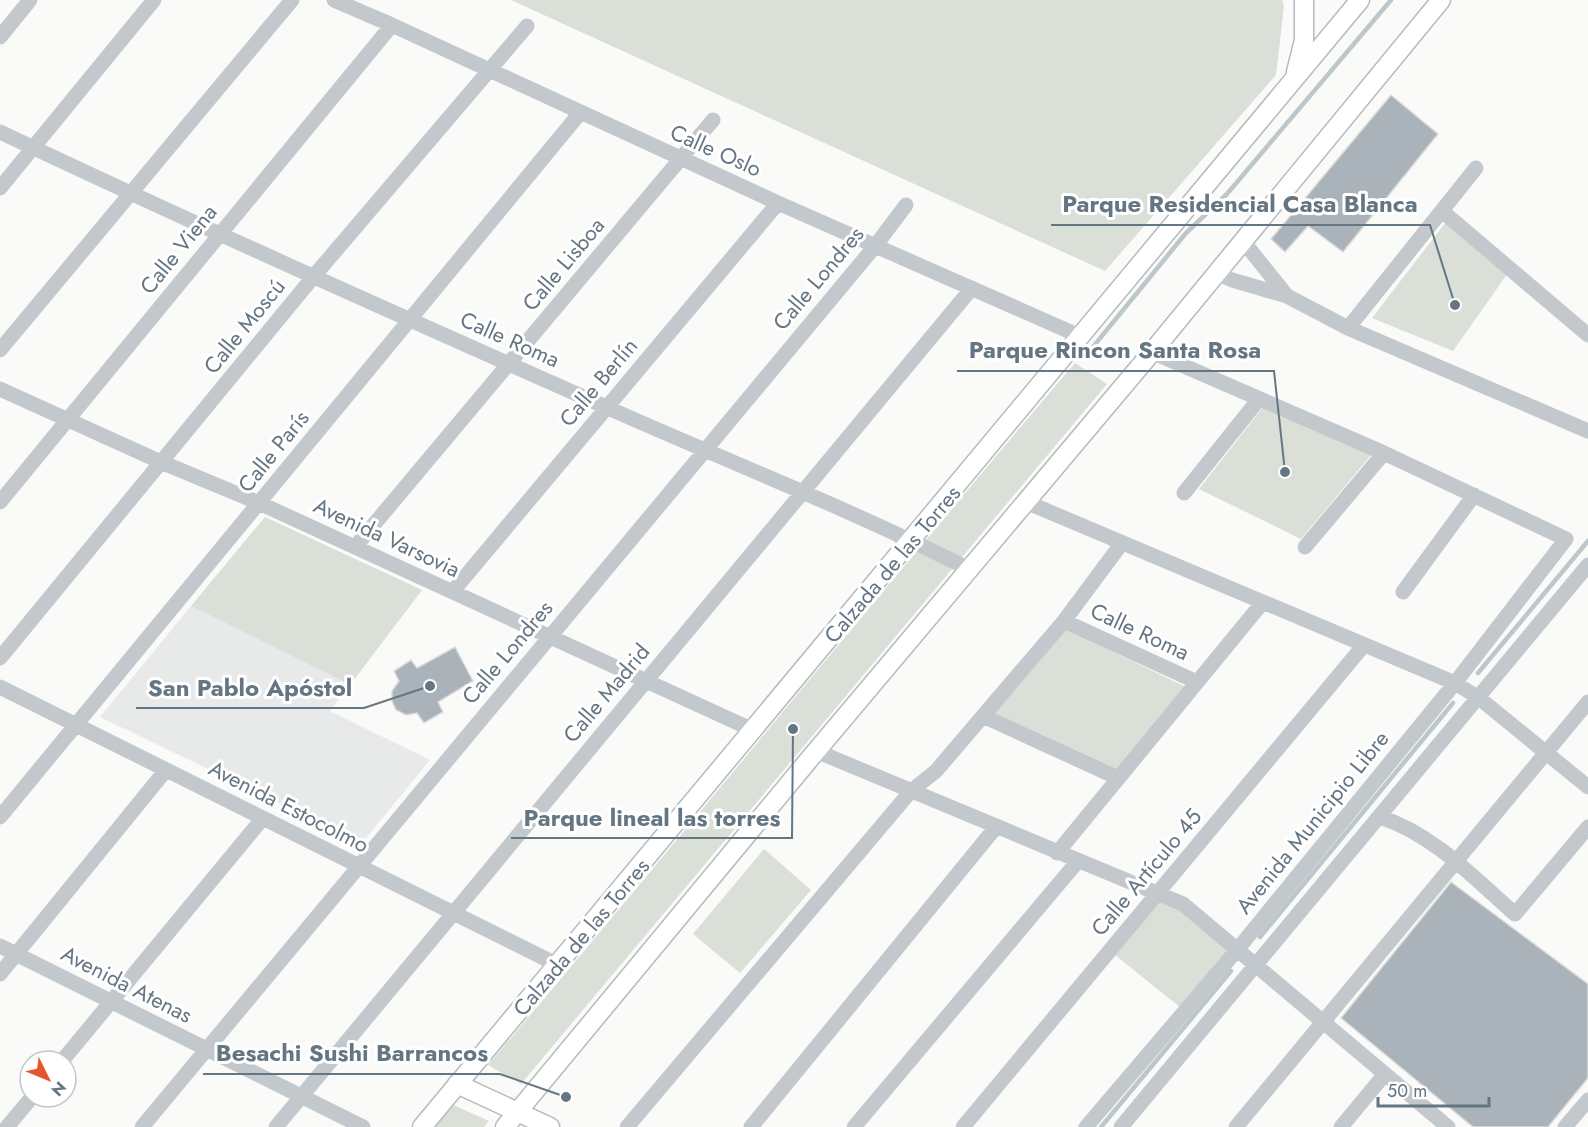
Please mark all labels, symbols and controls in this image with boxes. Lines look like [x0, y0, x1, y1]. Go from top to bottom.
street label: Calle Oslo [665, 116, 767, 184]
callout: Parque Residencial Casa Blanca [1051, 183, 1430, 225]
text: Parque Residencial Casa Blanca [1062, 186, 1418, 221]
street label: Calle Viena [132, 197, 224, 301]
street label: Calle Lisboa [514, 210, 612, 318]
street label: Calle Londres [765, 219, 871, 337]
street label: Calle Moscú [196, 271, 292, 381]
street label: Calle Roma [455, 303, 565, 375]
callout: Parque Rincon Santa Rosa [957, 329, 1274, 371]
street label: Calle Berlín [551, 331, 645, 433]
text: Parque Rincon Santa Rosa [969, 332, 1261, 367]
street label: Calle París [230, 403, 316, 499]
street label: Calzada de las Torres [816, 478, 968, 650]
street label: Avenida Varsovia [309, 489, 465, 585]
street label: Calle Londres [454, 593, 560, 711]
street label: Calle Roma [1085, 594, 1195, 668]
street label: Calle Madrid [555, 637, 657, 749]
callout: San Pablo Apóstol [136, 666, 364, 708]
text: San Pablo Apóstol [148, 670, 352, 705]
street label: Avenida Municipio Libre [1228, 724, 1396, 920]
street label: Avenida Estocolmo [203, 752, 375, 860]
callout: Parque lineal las torres [511, 796, 792, 838]
text: Parque lineal las torres [524, 800, 781, 835]
street label: Calle Artículo 45 [1083, 801, 1209, 943]
street label: Calzada de las Torres [505, 851, 657, 1023]
street label: Avenida Atenas [56, 937, 198, 1031]
callout: Besachi Sushi Barrancos [203, 1032, 500, 1074]
text: Besachi Sushi Barrancos [216, 1035, 488, 1070]
north arrow [18, 1049, 78, 1109]
scale bar [1378, 1070, 1489, 1108]
text: N [46, 1076, 71, 1101]
text: 50 m [1387, 1078, 1427, 1104]

